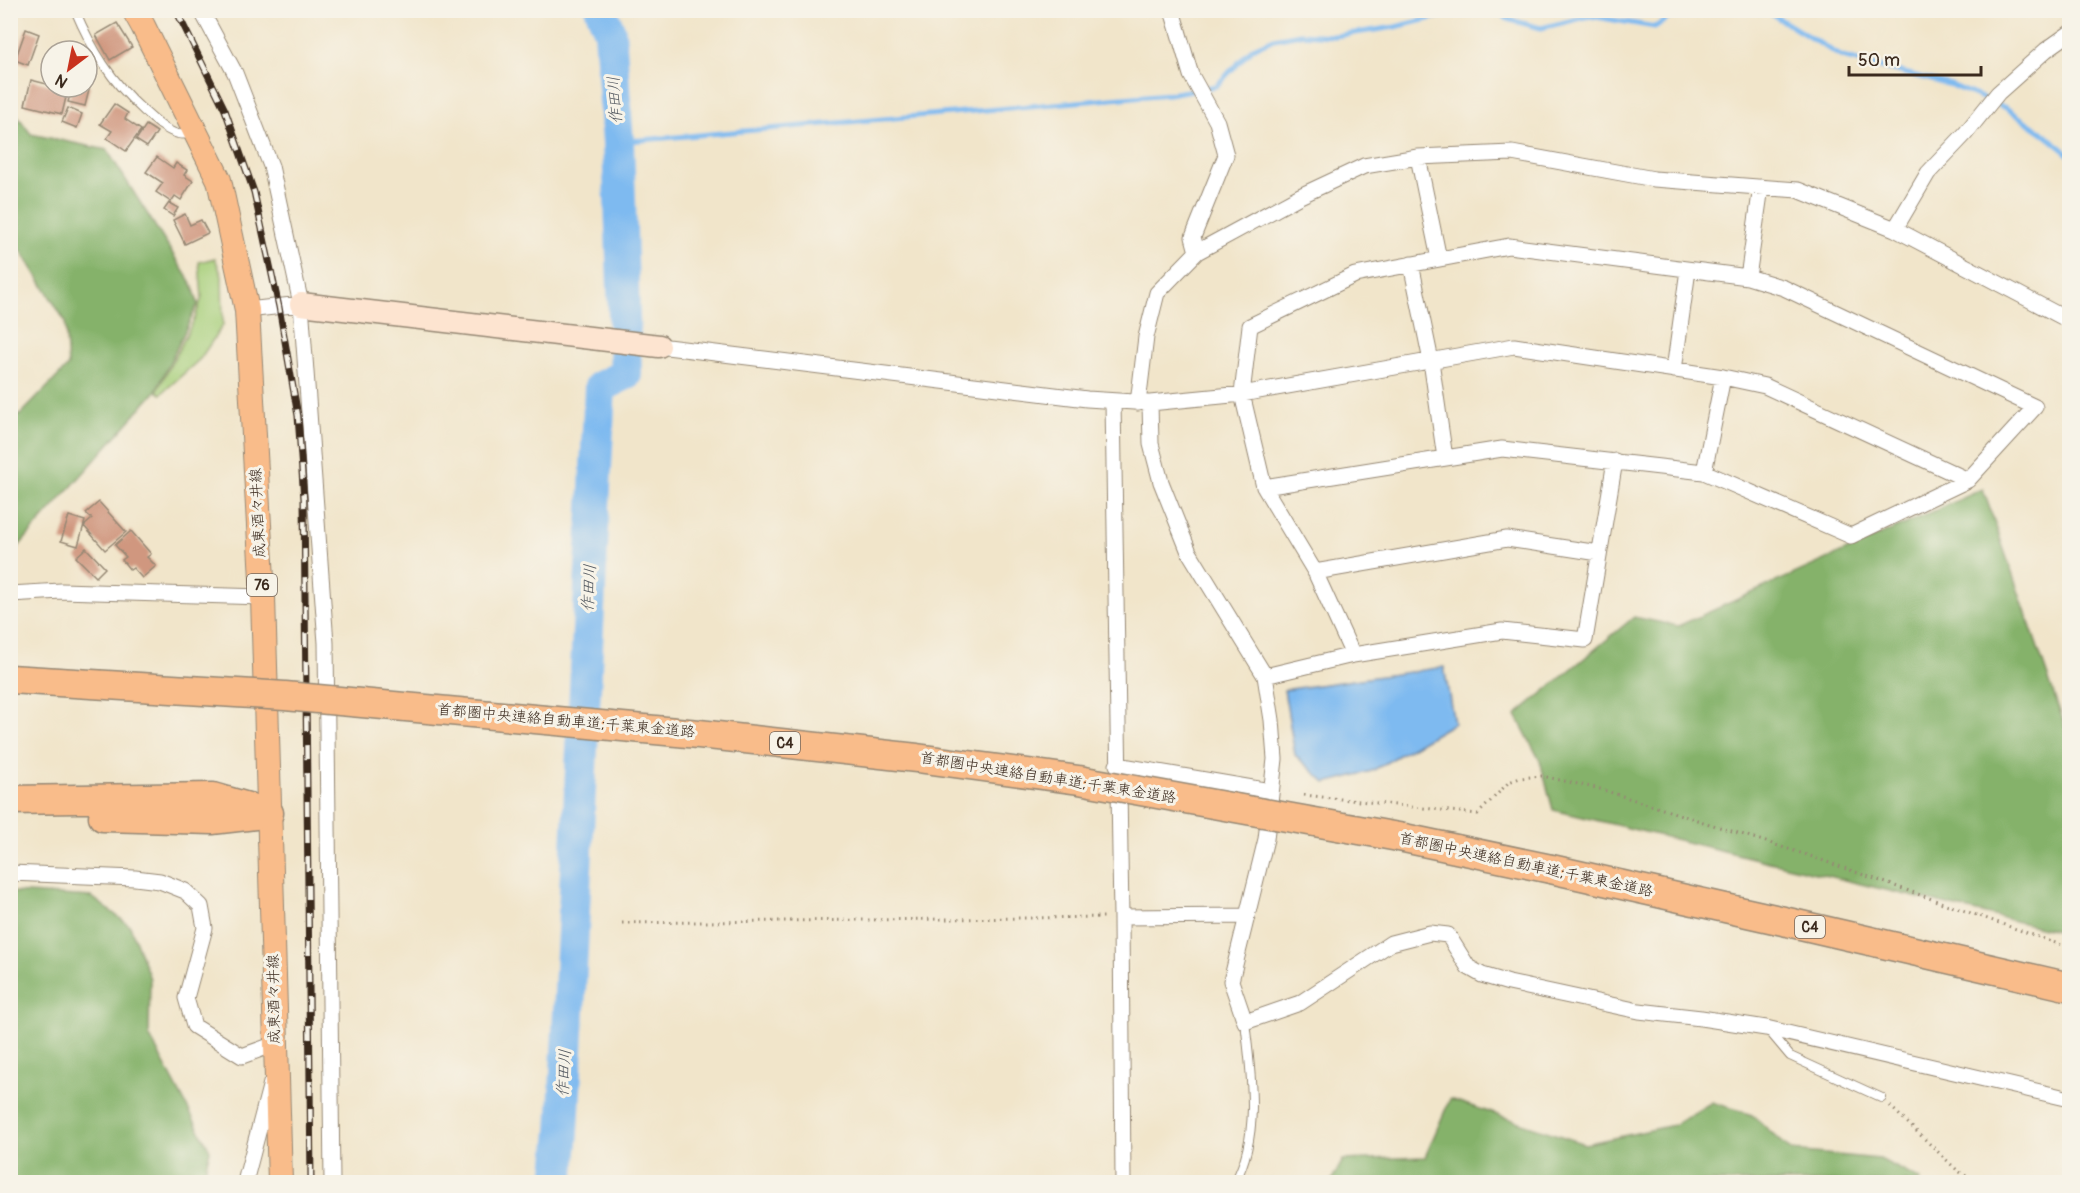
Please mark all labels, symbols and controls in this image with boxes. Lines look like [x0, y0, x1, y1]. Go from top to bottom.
north arrow [39, 39, 99, 99]
scale bar [1849, 39, 1981, 77]
text: 50 m [1858, 49, 1900, 72]
text: N [52, 69, 71, 92]
water label: 作田川 [603, 75, 627, 125]
street label: 成東酒々井線 [246, 468, 270, 558]
water label: 作田川 [578, 564, 600, 612]
road number: 76 [247, 574, 277, 596]
street label: 首都圏中央連絡自動車道;千葉東金道路 [436, 700, 696, 742]
road number: C4 [770, 732, 800, 754]
street label: 首都圏中央連絡自動車道;千葉東金道路 [919, 748, 1177, 808]
street label: 首都圏中央連絡自動車道;千葉東金道路 [1397, 829, 1655, 901]
road number: C4 [1795, 916, 1825, 938]
street label: 成東酒々井線 [264, 954, 284, 1044]
water label: 作田川 [553, 1049, 575, 1097]

